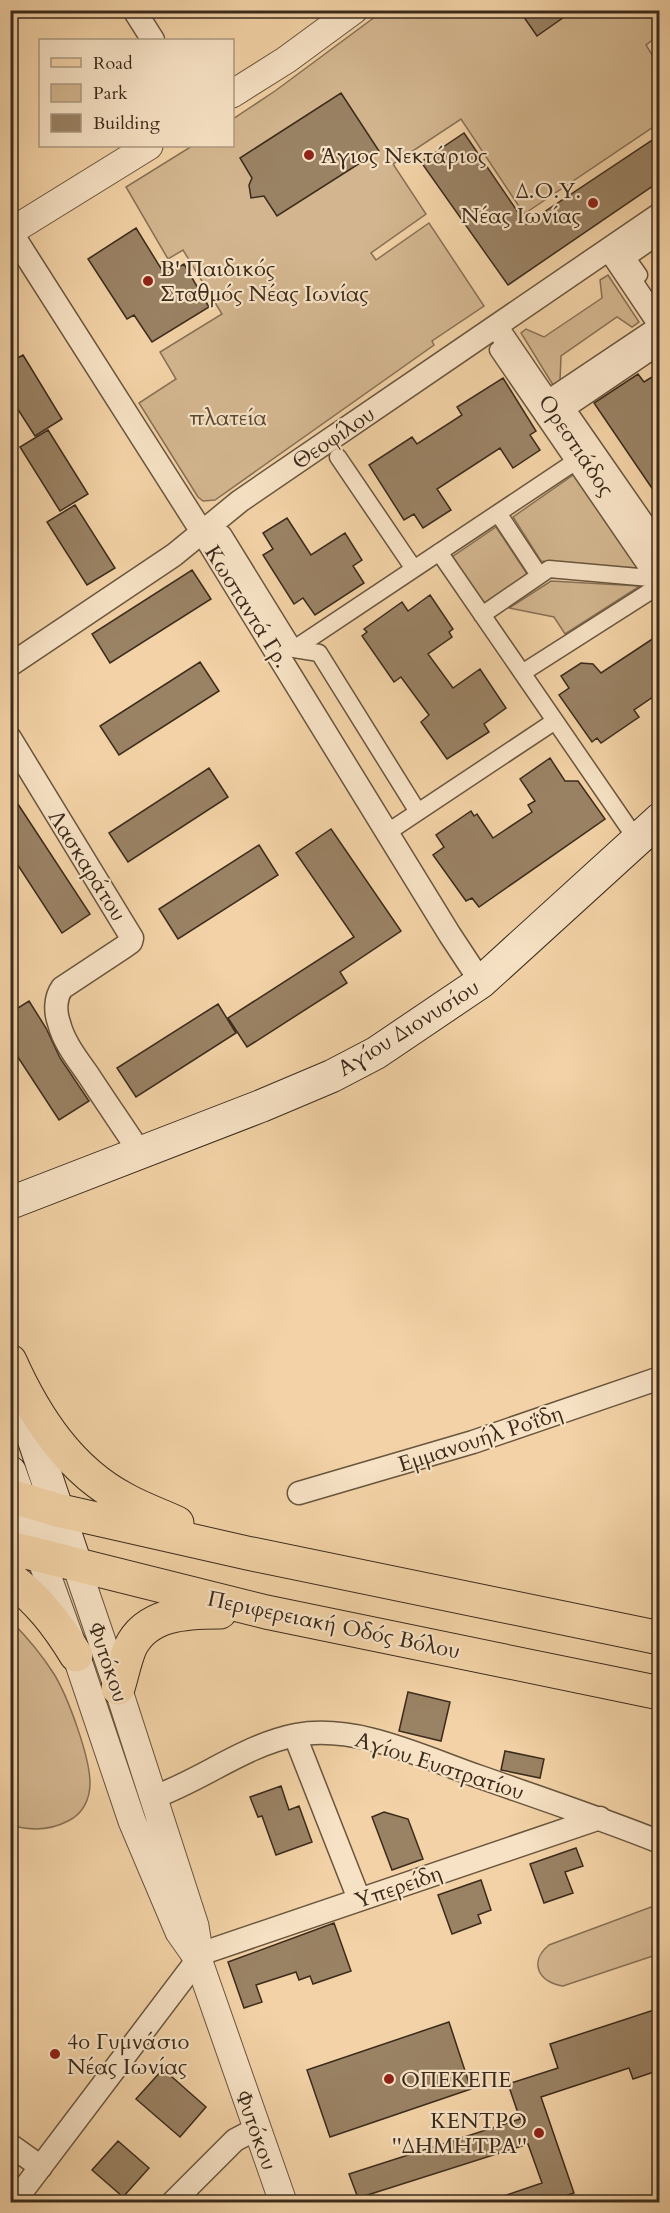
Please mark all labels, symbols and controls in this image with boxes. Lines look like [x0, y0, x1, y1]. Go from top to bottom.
legend [39, 39, 234, 147]
text: Road [93, 51, 133, 76]
text: Park [93, 81, 128, 106]
text: Building [93, 111, 161, 136]
place label: Άγιος Νεκτάριος [321, 141, 487, 171]
marker: Άγιος Νεκτάριος [302, 148, 316, 162]
place label: Δ.Ο.Υ. Νέας Ιωνίας [461, 176, 581, 231]
marker: Δ.Ο.Υ. Νέας Ιωνίας [586, 196, 600, 210]
place label: Β' Παιδικός Σταθμός Νέας Ιωνίας [160, 254, 369, 309]
marker: Β' Παιδικός Σταθμός Νέας Ιωνίας [141, 274, 155, 288]
street label: Ορεστιάδος [531, 389, 621, 502]
street label: Θεοφίλου [286, 399, 381, 477]
park label: πλατεία [189, 403, 267, 433]
street label: Κωσταντά Γρ. [198, 539, 297, 674]
street label: Λασκαράτου [41, 804, 133, 927]
street label: Αγίου Διονυσίου [332, 972, 485, 1083]
street label: Εμμανουήλ Ροΐδη [394, 1398, 566, 1480]
street label: Περιφερειακή Οδός Βόλου [205, 1584, 463, 1666]
street label: Φυτόκου [80, 1618, 136, 1706]
street label: Αγίου Ευστρατίου [351, 1724, 528, 1807]
street label: Υπερείδη [351, 1858, 446, 1916]
place label: 4ο Γυμνάσιο Νέας Ιωνίας [67, 2027, 189, 2082]
marker: 4ο Γυμνάσιο Νέας Ιωνίας [48, 2047, 62, 2061]
place label: ΟΠΕΚΕΠΕ [401, 2065, 511, 2095]
marker: ΟΠΕΚΕΠΕ [382, 2072, 396, 2086]
street label: Φυτόκου [228, 2086, 284, 2174]
place label: ΚΕΝΤΡΟ ''ΔΗΜΗΤΡΑ'' [392, 2106, 527, 2161]
marker: ΚΕΝΤΡΟ ''ΔΗΜΗΤΡΑ'' [532, 2126, 546, 2140]

